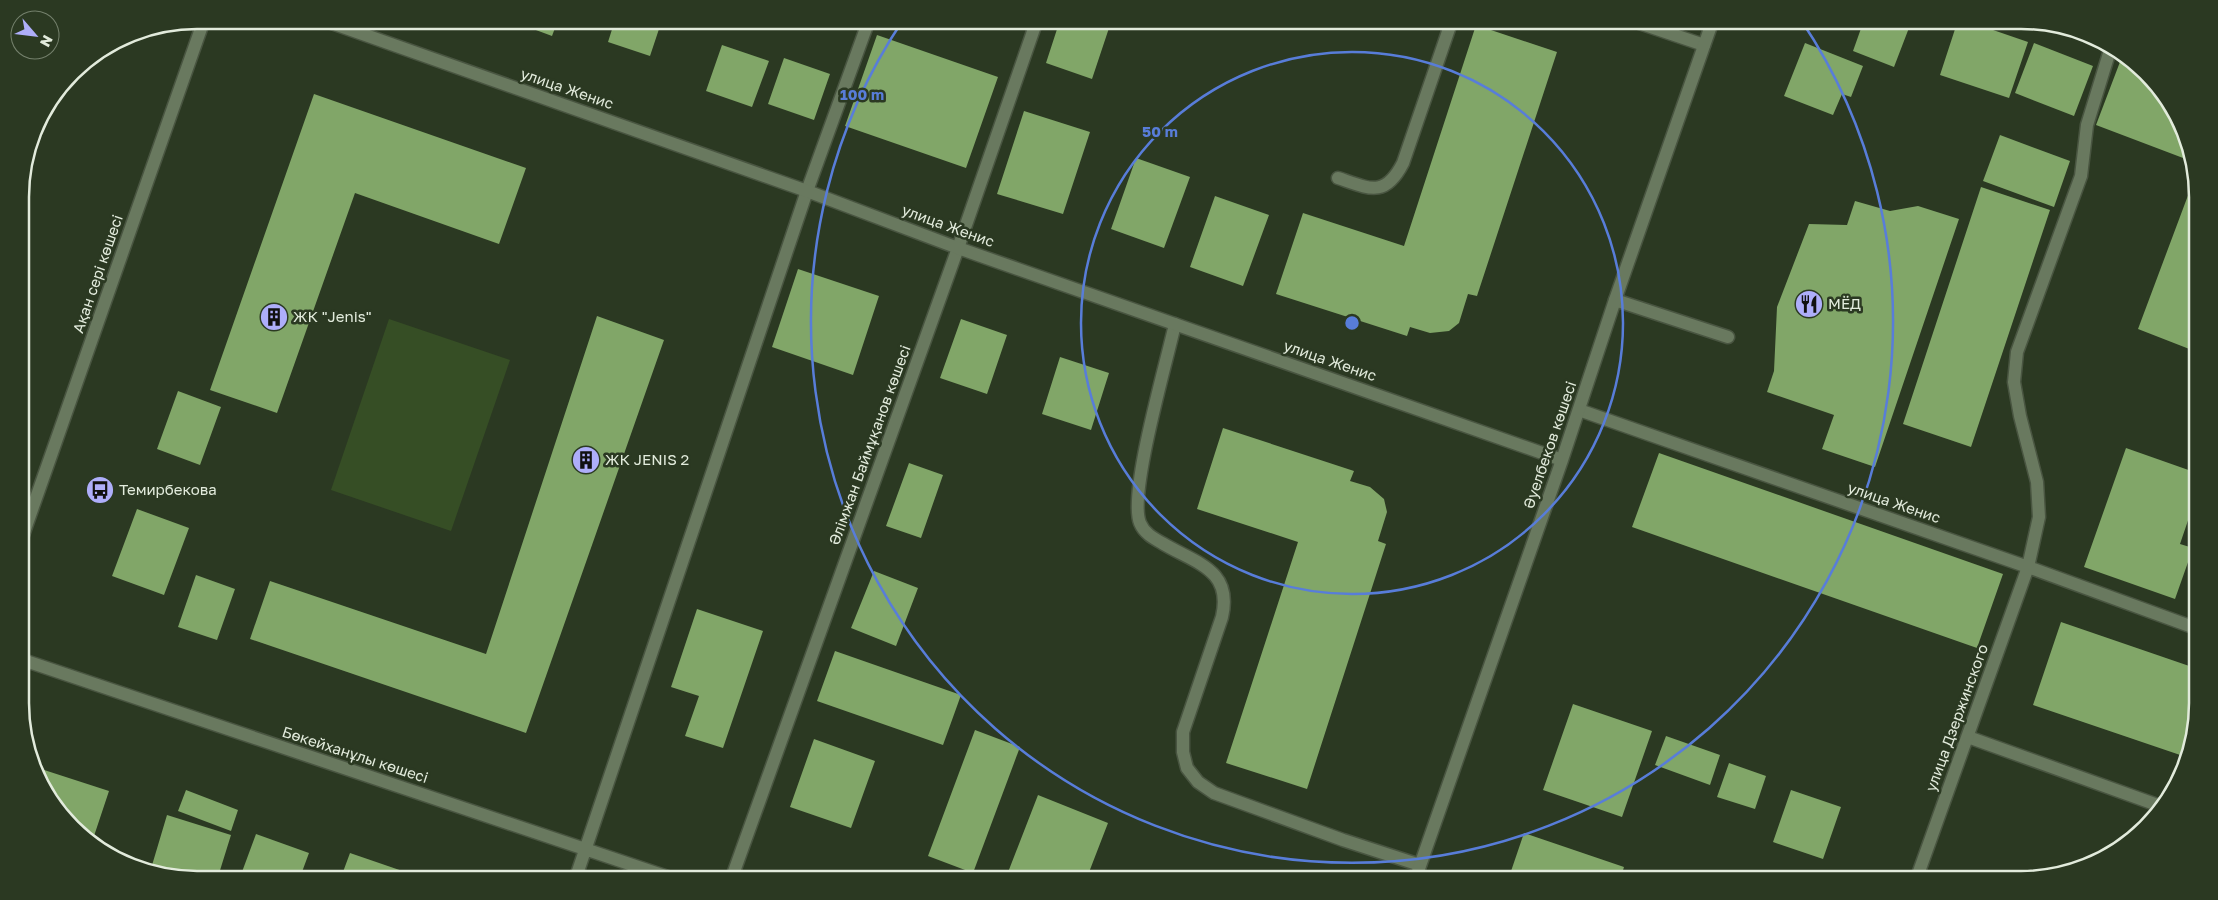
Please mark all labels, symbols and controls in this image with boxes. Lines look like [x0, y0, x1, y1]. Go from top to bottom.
north arrow [10, 10, 60, 60]
text: N [37, 33, 57, 50]
street label: улица Женис [519, 64, 616, 112]
text: 100 m [840, 85, 884, 103]
text: 50 m [1142, 122, 1178, 140]
street label: улица Женис [900, 200, 997, 250]
street label: Ақан сері көшесі [68, 212, 126, 335]
restaurant icon: МЁД [1794, 289, 1824, 319]
place label: МЁД [1828, 294, 1861, 312]
building icon: ЖК "Jenis" [259, 302, 289, 332]
place label: ЖК "Jenis" [293, 307, 372, 325]
centre of rings [1343, 314, 1361, 332]
street label: улица Женис [1282, 336, 1379, 384]
street label: Әлімжан Баймұқанов көшесі [824, 342, 915, 547]
street label: Әуелбеков көшесі [1519, 379, 1579, 511]
building icon: ЖК JENIS 2 [571, 445, 601, 475]
place label: ЖК JENIS 2 [605, 450, 689, 468]
bus stop icon: Темирбекова [85, 475, 115, 505]
street label: улица Женис [1846, 478, 1943, 526]
place label: Темирбекова [119, 480, 217, 498]
street label: улица Дзержинского [1921, 641, 1991, 794]
street label: Бөкейханұлы көшесі [280, 722, 431, 787]

